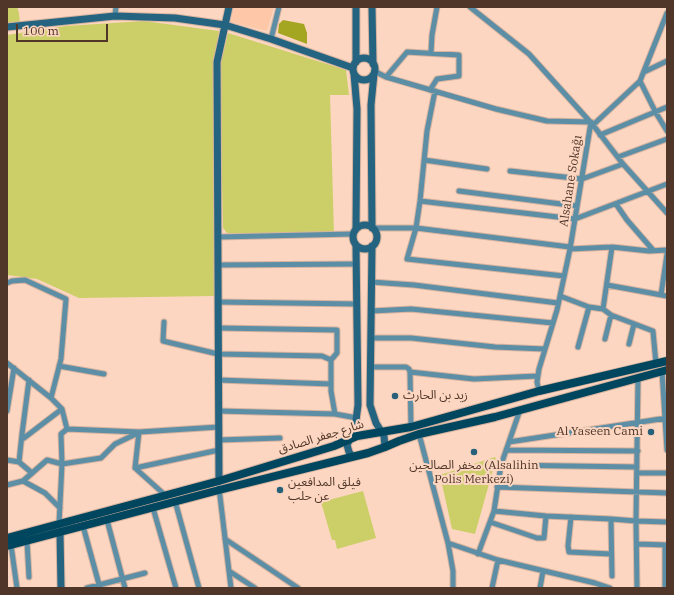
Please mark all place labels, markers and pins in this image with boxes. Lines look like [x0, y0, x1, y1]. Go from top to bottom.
place label: زيد بن الحارث [403, 389, 468, 403]
marker: زيد بن الحارث [390, 391, 400, 401]
place label: Al Yaseen Cami [557, 425, 643, 439]
marker: Al Yaseen Cami [646, 427, 656, 437]
marker: مخفر الصالحين (Alsalihin Polis Merkezi) [469, 447, 479, 457]
place label: مخفر الصالحين (Alsalihin Polis Merkezi) [409, 459, 539, 487]
place label: فيلق المدافعين عن حلب [288, 476, 361, 504]
marker: فيلق المدافعين عن حلب [275, 485, 285, 495]

